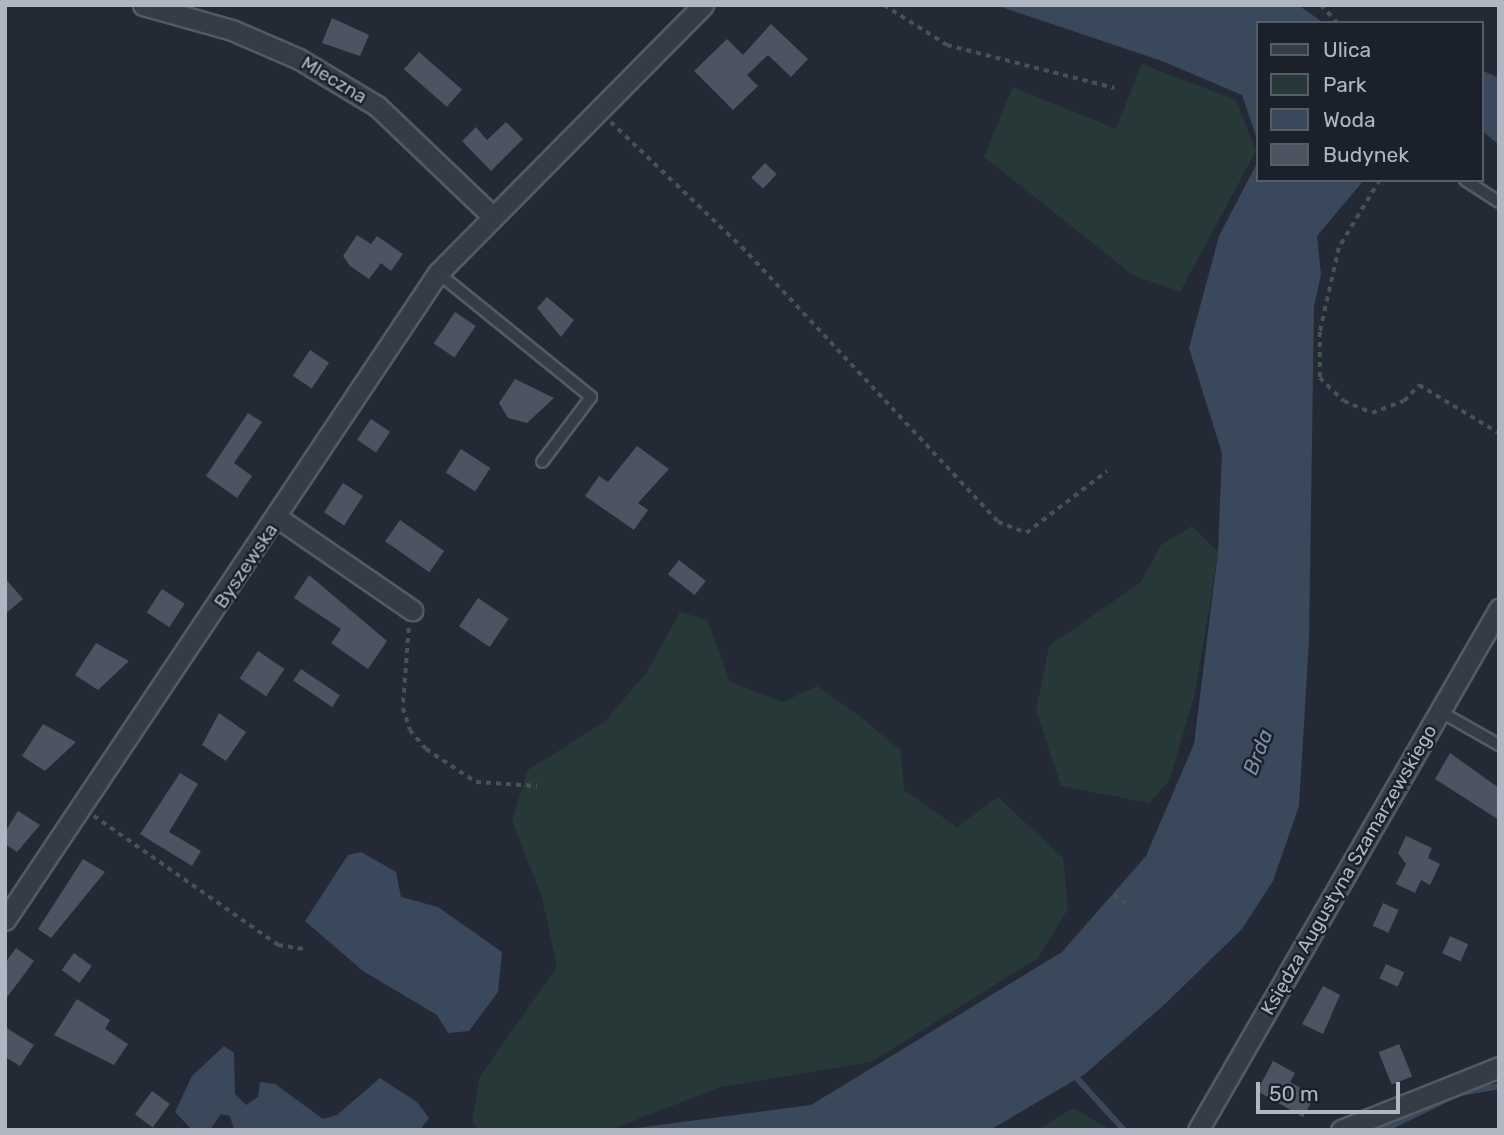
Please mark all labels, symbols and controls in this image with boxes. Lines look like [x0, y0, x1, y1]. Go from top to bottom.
legend [1256, 21, 1483, 182]
text: Ulica [1323, 37, 1371, 62]
street label: Mleczna [297, 52, 371, 108]
text: Park [1323, 72, 1367, 97]
text: Woda [1323, 107, 1376, 132]
text: Budynek [1323, 142, 1409, 167]
street label: Byszewska [209, 519, 283, 613]
street label: Księdza Augustyna Szamarzewskiego [1256, 721, 1442, 1019]
water label: Brda [1238, 726, 1278, 778]
scale bar [1259, 1068, 1402, 1112]
text: 50 m [1269, 1081, 1319, 1106]

